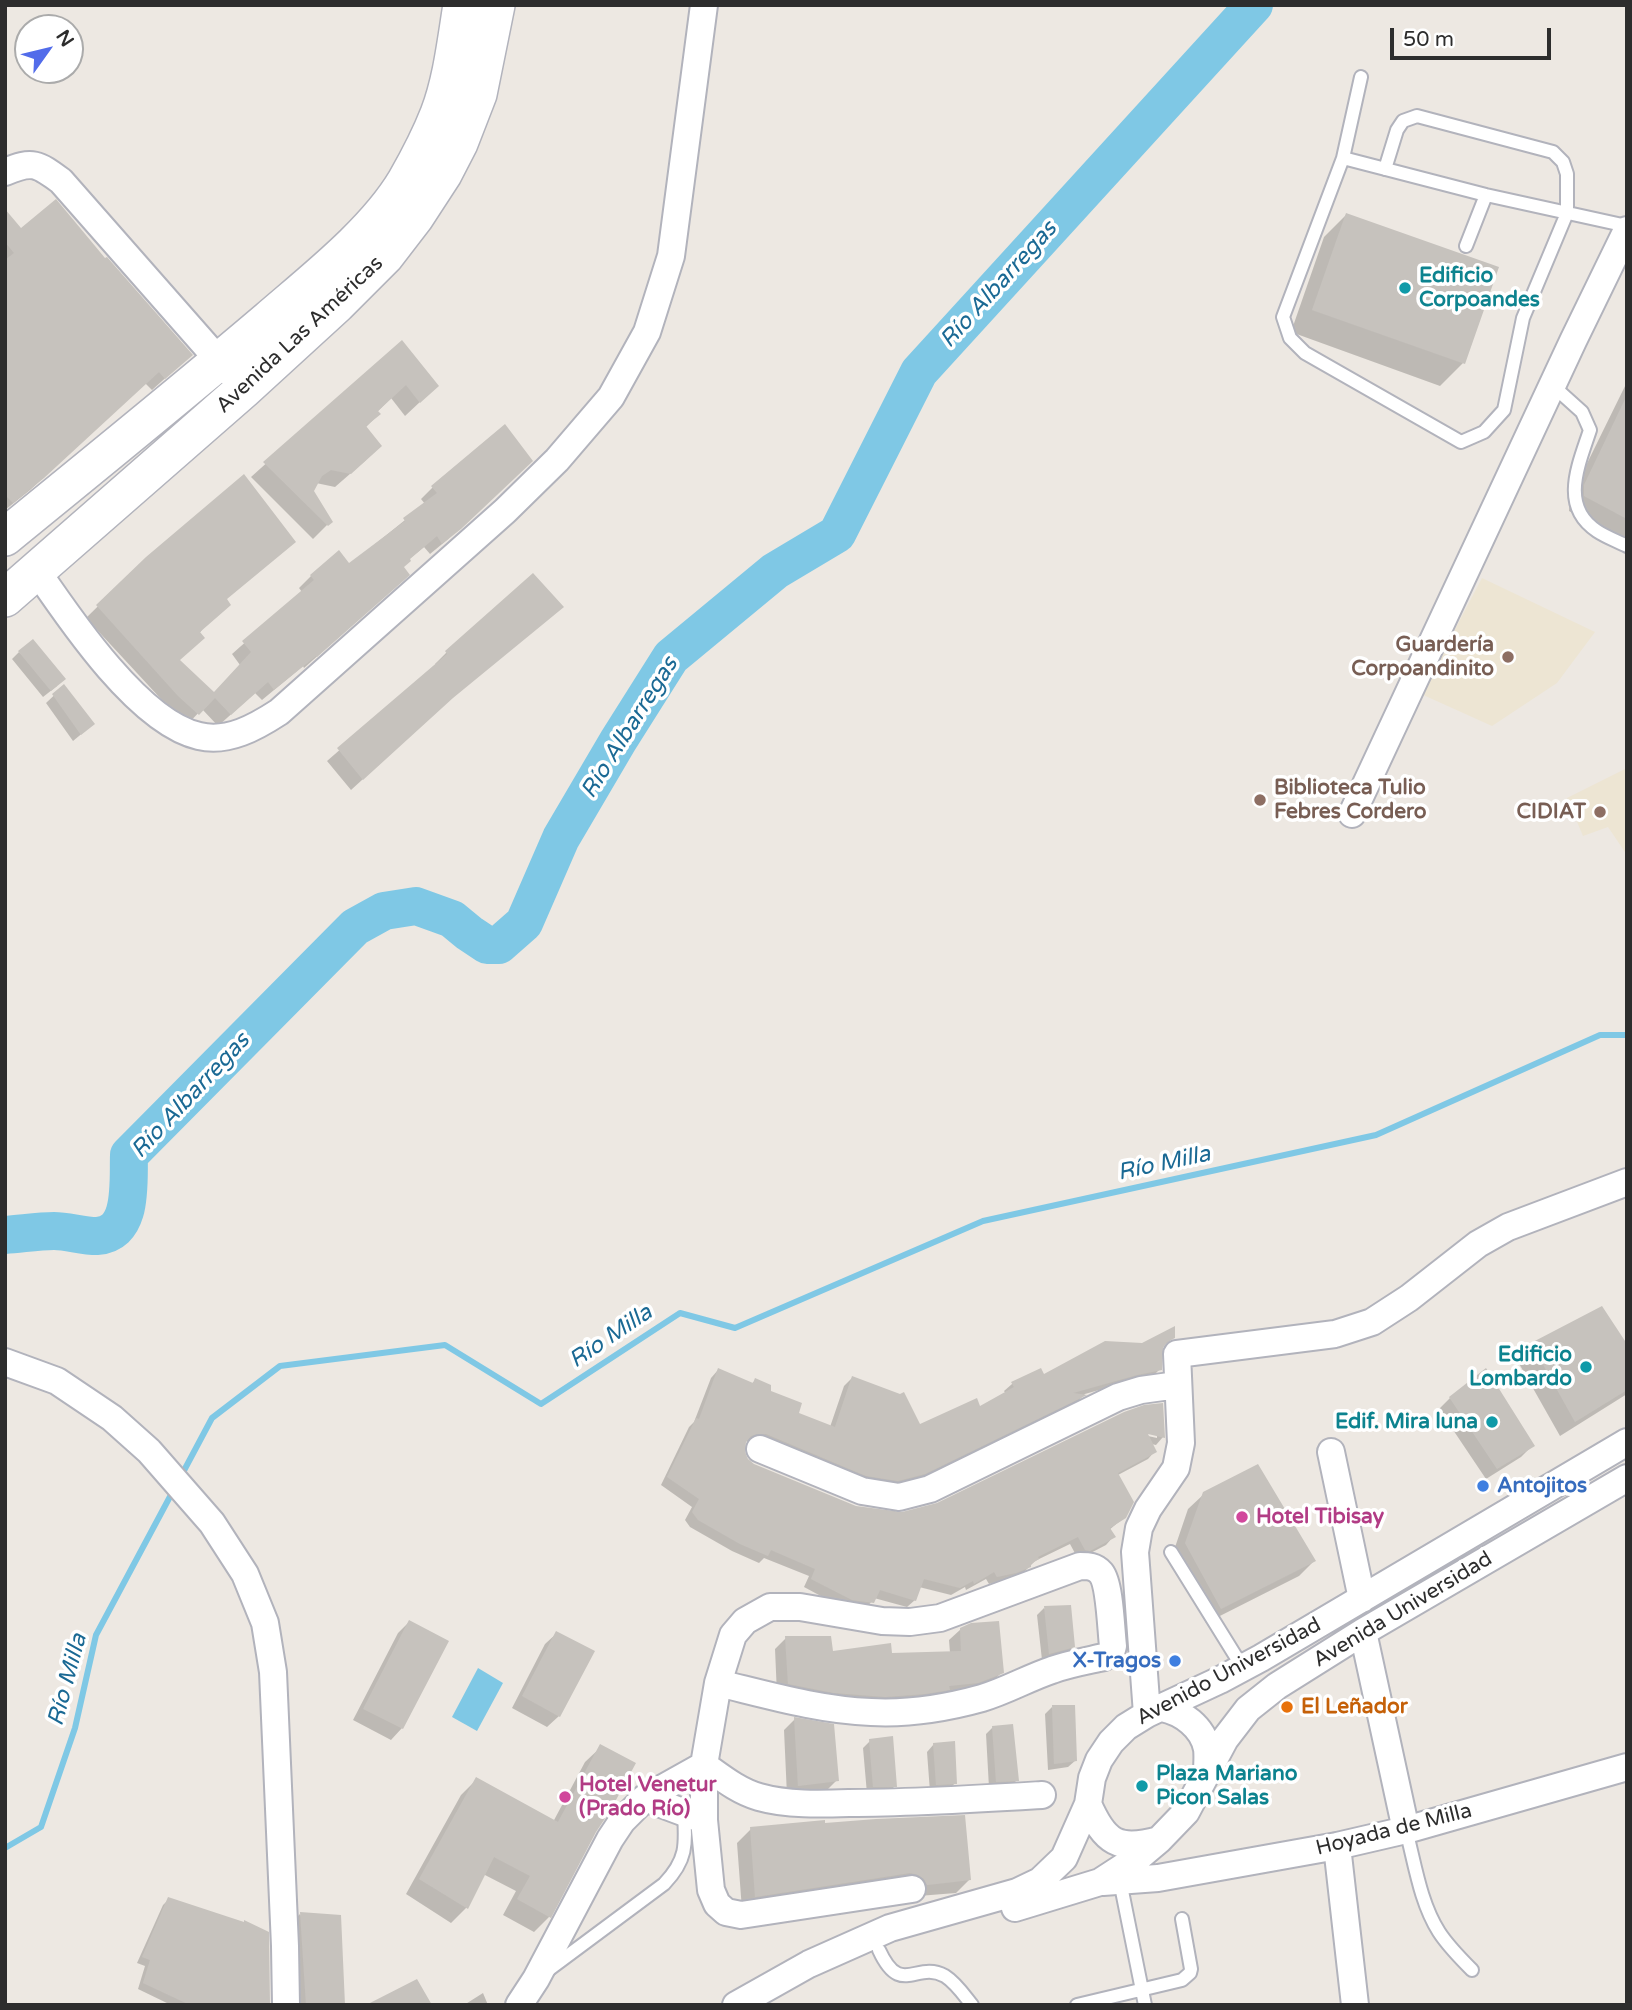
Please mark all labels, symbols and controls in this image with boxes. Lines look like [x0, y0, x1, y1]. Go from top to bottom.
north arrow [14, 14, 84, 84]
scale bar [1394, 14, 1555, 58]
text: N [51, 26, 78, 51]
text: 50 m [1403, 27, 1454, 52]
water label: Río Albarregas [935, 216, 1063, 354]
street label: Avenida Las Américas [211, 251, 389, 419]
place label: Edificio Corpoandes [1419, 263, 1540, 313]
marker: Edificio Corpoandes [1397, 280, 1413, 296]
place label: Guardería Corpoandinito [1351, 632, 1494, 682]
marker: Guardería Corpoandinito [1500, 649, 1516, 665]
water label: Río Albarregas [576, 652, 684, 804]
place label: Biblioteca Tulio Febres Cordero [1274, 775, 1427, 825]
marker: Biblioteca Tulio Febres Cordero [1252, 792, 1268, 808]
place label: CIDIAT [1517, 799, 1586, 825]
marker: CIDIAT [1592, 804, 1608, 820]
water label: Río Albarregas [126, 1028, 256, 1164]
water label: Río Milla [1115, 1141, 1213, 1187]
water label: Río Milla [564, 1299, 658, 1375]
place label: Edificio Lombardo [1469, 1342, 1572, 1392]
marker: Edificio Lombardo [1578, 1359, 1594, 1375]
place label: Edif. Mira luna [1335, 1409, 1478, 1435]
marker: Edif. Mira luna [1484, 1414, 1500, 1430]
place label: Antojitos [1497, 1473, 1587, 1499]
marker: Antojitos [1475, 1478, 1491, 1494]
place label: Hotel Tibisay [1256, 1504, 1384, 1530]
marker: Hotel Tibisay [1234, 1509, 1250, 1525]
street label: Avenida Universidad [1309, 1547, 1497, 1673]
street label: Avenido Universidad [1132, 1613, 1326, 1731]
water label: Río Milla [42, 1631, 94, 1729]
place label: X-Tragos [1073, 1648, 1161, 1674]
marker: X-Tragos [1167, 1653, 1183, 1669]
place label: El Leñador [1301, 1694, 1408, 1720]
marker: El Leñador [1279, 1699, 1295, 1715]
place label: Plaza Mariano Picon Salas [1156, 1761, 1297, 1811]
place label: Hotel Venetur (Prado Río) [579, 1772, 717, 1822]
marker: Plaza Mariano Picon Salas [1134, 1778, 1150, 1794]
marker: Hotel Venetur (Prado Río) [557, 1789, 573, 1805]
street label: Hoyada de Milla [1313, 1798, 1475, 1862]

